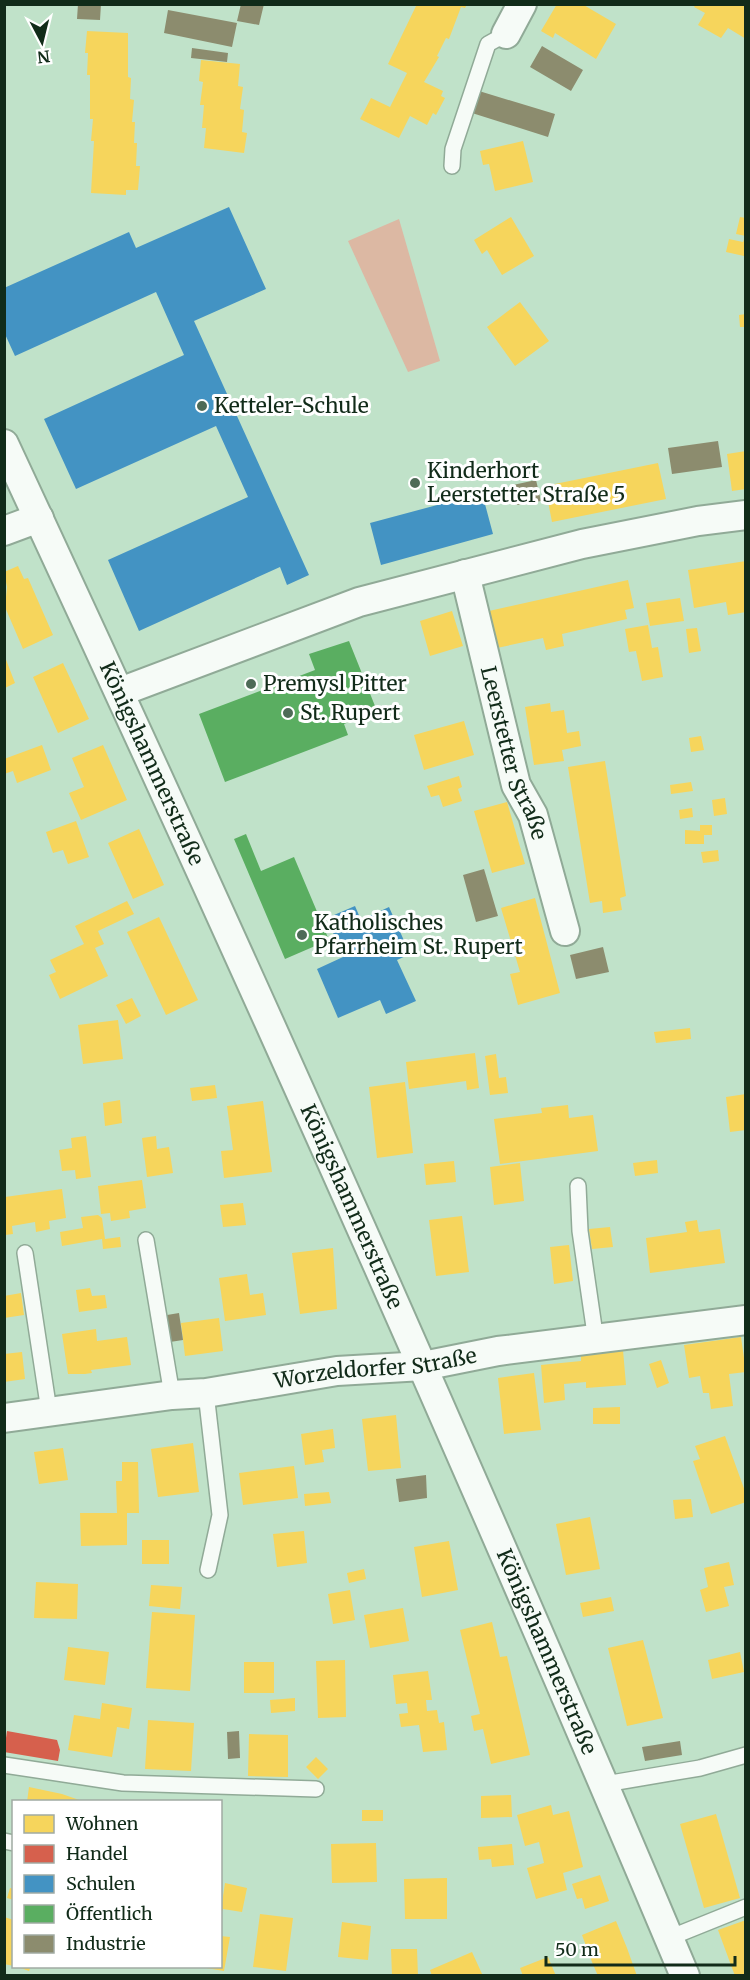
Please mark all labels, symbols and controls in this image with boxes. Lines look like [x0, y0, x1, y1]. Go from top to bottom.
north arrow [12, 12, 72, 72]
text: N [36, 46, 51, 68]
place label: Ketteler-Schule [214, 392, 369, 419]
marker: Ketteler-Schule [195, 399, 209, 413]
place label: Kinderhort Leerstetter Straße 5 [427, 457, 626, 508]
marker: Kinderhort Leerstetter Straße 5 [408, 476, 422, 490]
street label: Königshammerstraße [94, 657, 210, 870]
street label: Leerstetter Straße [475, 663, 553, 843]
place label: Premysl Pitter [263, 670, 407, 697]
marker: Premysl Pitter [244, 677, 258, 691]
place label: St. Rupert [300, 699, 400, 726]
marker: St. Rupert [281, 706, 295, 720]
place label: Katholisches Pfarrheim St. Rupert [314, 909, 523, 960]
marker: Katholisches Pfarrheim St. Rupert [295, 928, 309, 942]
street label: Königshammerstraße [295, 1100, 409, 1313]
street label: Worzeldorfer Straße [271, 1342, 479, 1394]
street label: Königshammerstraße [491, 1545, 603, 1758]
legend [12, 1800, 222, 1968]
text: Wohnen [65, 1812, 139, 1835]
text: Handel [66, 1842, 128, 1865]
text: Schulen [66, 1872, 135, 1895]
text: Öffentlich [66, 1902, 153, 1925]
scale bar [546, 1929, 735, 1967]
text: Industrie [66, 1932, 146, 1955]
text: 50 m [555, 1938, 599, 1961]

